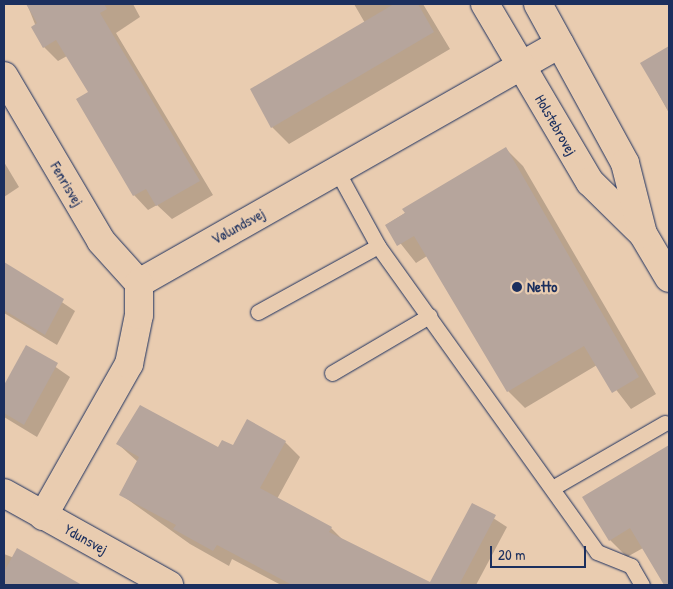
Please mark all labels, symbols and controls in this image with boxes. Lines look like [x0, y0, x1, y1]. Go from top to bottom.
street label: Holstebrovej [531, 91, 581, 159]
street label: Fenrisvej [47, 158, 87, 210]
street label: Vølundsvej [208, 204, 268, 248]
place label: Netto [527, 278, 557, 296]
marker: Netto [511, 281, 523, 293]
street label: Ydunsvej [61, 520, 111, 558]
scale bar [493, 536, 589, 568]
text: 20 m [498, 544, 525, 565]

